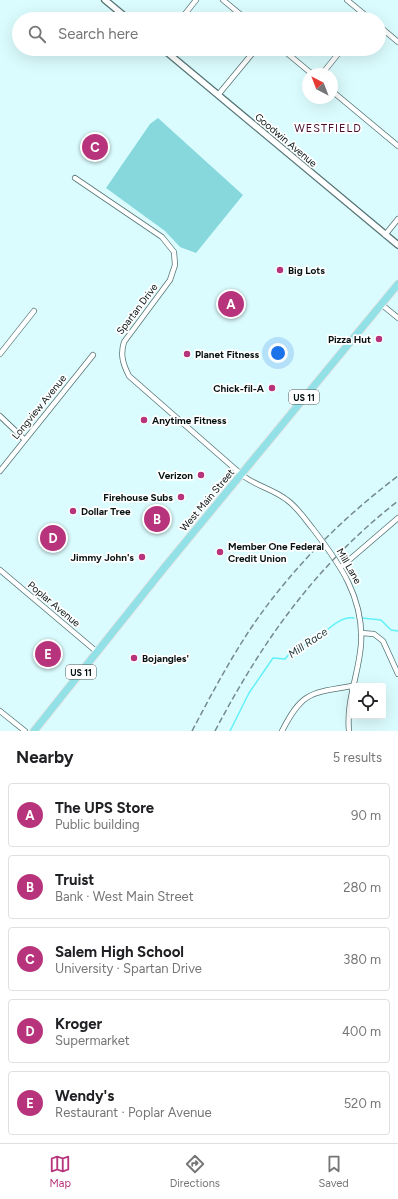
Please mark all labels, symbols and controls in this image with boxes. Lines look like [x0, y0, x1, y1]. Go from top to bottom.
search box [12, 12, 386, 56]
icon: search [26, 23, 48, 45]
text: Search here [58, 25, 138, 43]
north arrow [302, 68, 338, 104]
street label: Goodwin Avenue [252, 110, 320, 170]
district label: WESTFIELD [294, 122, 362, 135]
pin: C [82, 132, 108, 162]
place label: Big Lots [288, 264, 325, 277]
marker: Big Lots [275, 265, 285, 275]
street label: Spartan Drive [114, 280, 161, 337]
pin: A [218, 289, 244, 319]
place label: Pizza Hut [328, 333, 371, 346]
marker: Pizza Hut [374, 334, 384, 344]
your location [268, 343, 288, 363]
place label: Planet Fitness [195, 348, 259, 361]
marker: Planet Fitness [182, 349, 192, 359]
street label: Longview Avenue [9, 372, 69, 442]
place label: Chick-fil-A [213, 382, 265, 395]
marker: Chick-fil-A [267, 383, 277, 393]
road number: US 11 [289, 390, 319, 404]
place label: Anytime Fitness [152, 414, 227, 427]
marker: Anytime Fitness [139, 415, 149, 425]
street label: West Main Street [177, 466, 237, 534]
place label: Verizon [158, 469, 193, 482]
marker: Verizon [196, 470, 206, 480]
place label: Firehouse Subs [103, 491, 173, 504]
marker: Firehouse Subs [176, 492, 186, 502]
pin: B [144, 504, 170, 534]
place label: Dollar Tree [81, 505, 131, 518]
marker: Dollar Tree [68, 506, 78, 516]
pin: D [40, 523, 66, 553]
place label: Member One Federal Credit Union [228, 540, 324, 565]
street label: Mill Lane [334, 546, 365, 587]
marker: Member One Federal Credit Union [215, 547, 225, 557]
place label: Jimmy John's [71, 551, 134, 564]
marker: Jimmy John's [137, 552, 147, 562]
street label: Poplar Avenue [25, 578, 83, 630]
water label: Mill Race [286, 625, 330, 661]
pin: E [35, 639, 61, 669]
place label: Bojangles' [142, 652, 189, 665]
marker: Bojangles' [129, 653, 139, 663]
road number: US 11 [66, 665, 96, 679]
map controls [350, 683, 386, 719]
button: locate [350, 683, 386, 719]
text: Nearby [16, 747, 74, 767]
text: 5 results [333, 750, 382, 765]
text: The UPS Store [55, 799, 154, 817]
text: A [25, 808, 35, 823]
text: 90 m [351, 808, 381, 823]
text: Public building [55, 817, 140, 832]
text: Truist [55, 871, 94, 889]
text: B [26, 880, 34, 895]
text: 280 m [343, 880, 381, 895]
text: Bank · West Main Street [55, 889, 194, 904]
text: Salem High School [55, 943, 184, 961]
text: C [25, 952, 35, 967]
text: 380 m [343, 952, 381, 967]
text: University · Spartan Drive [55, 961, 202, 976]
text: Kroger [55, 1015, 102, 1033]
text: D [25, 1024, 35, 1039]
text: 400 m [342, 1024, 381, 1039]
text: Supermarket [55, 1033, 130, 1048]
text: Wendy's [55, 1087, 114, 1105]
text: E [26, 1096, 34, 1111]
text: 520 m [344, 1096, 381, 1111]
text: Restaurant · Poplar Avenue [55, 1105, 212, 1120]
tab: Map [49, 1153, 71, 1190]
tab: Directions [170, 1153, 220, 1190]
tab: Saved [318, 1153, 349, 1190]

